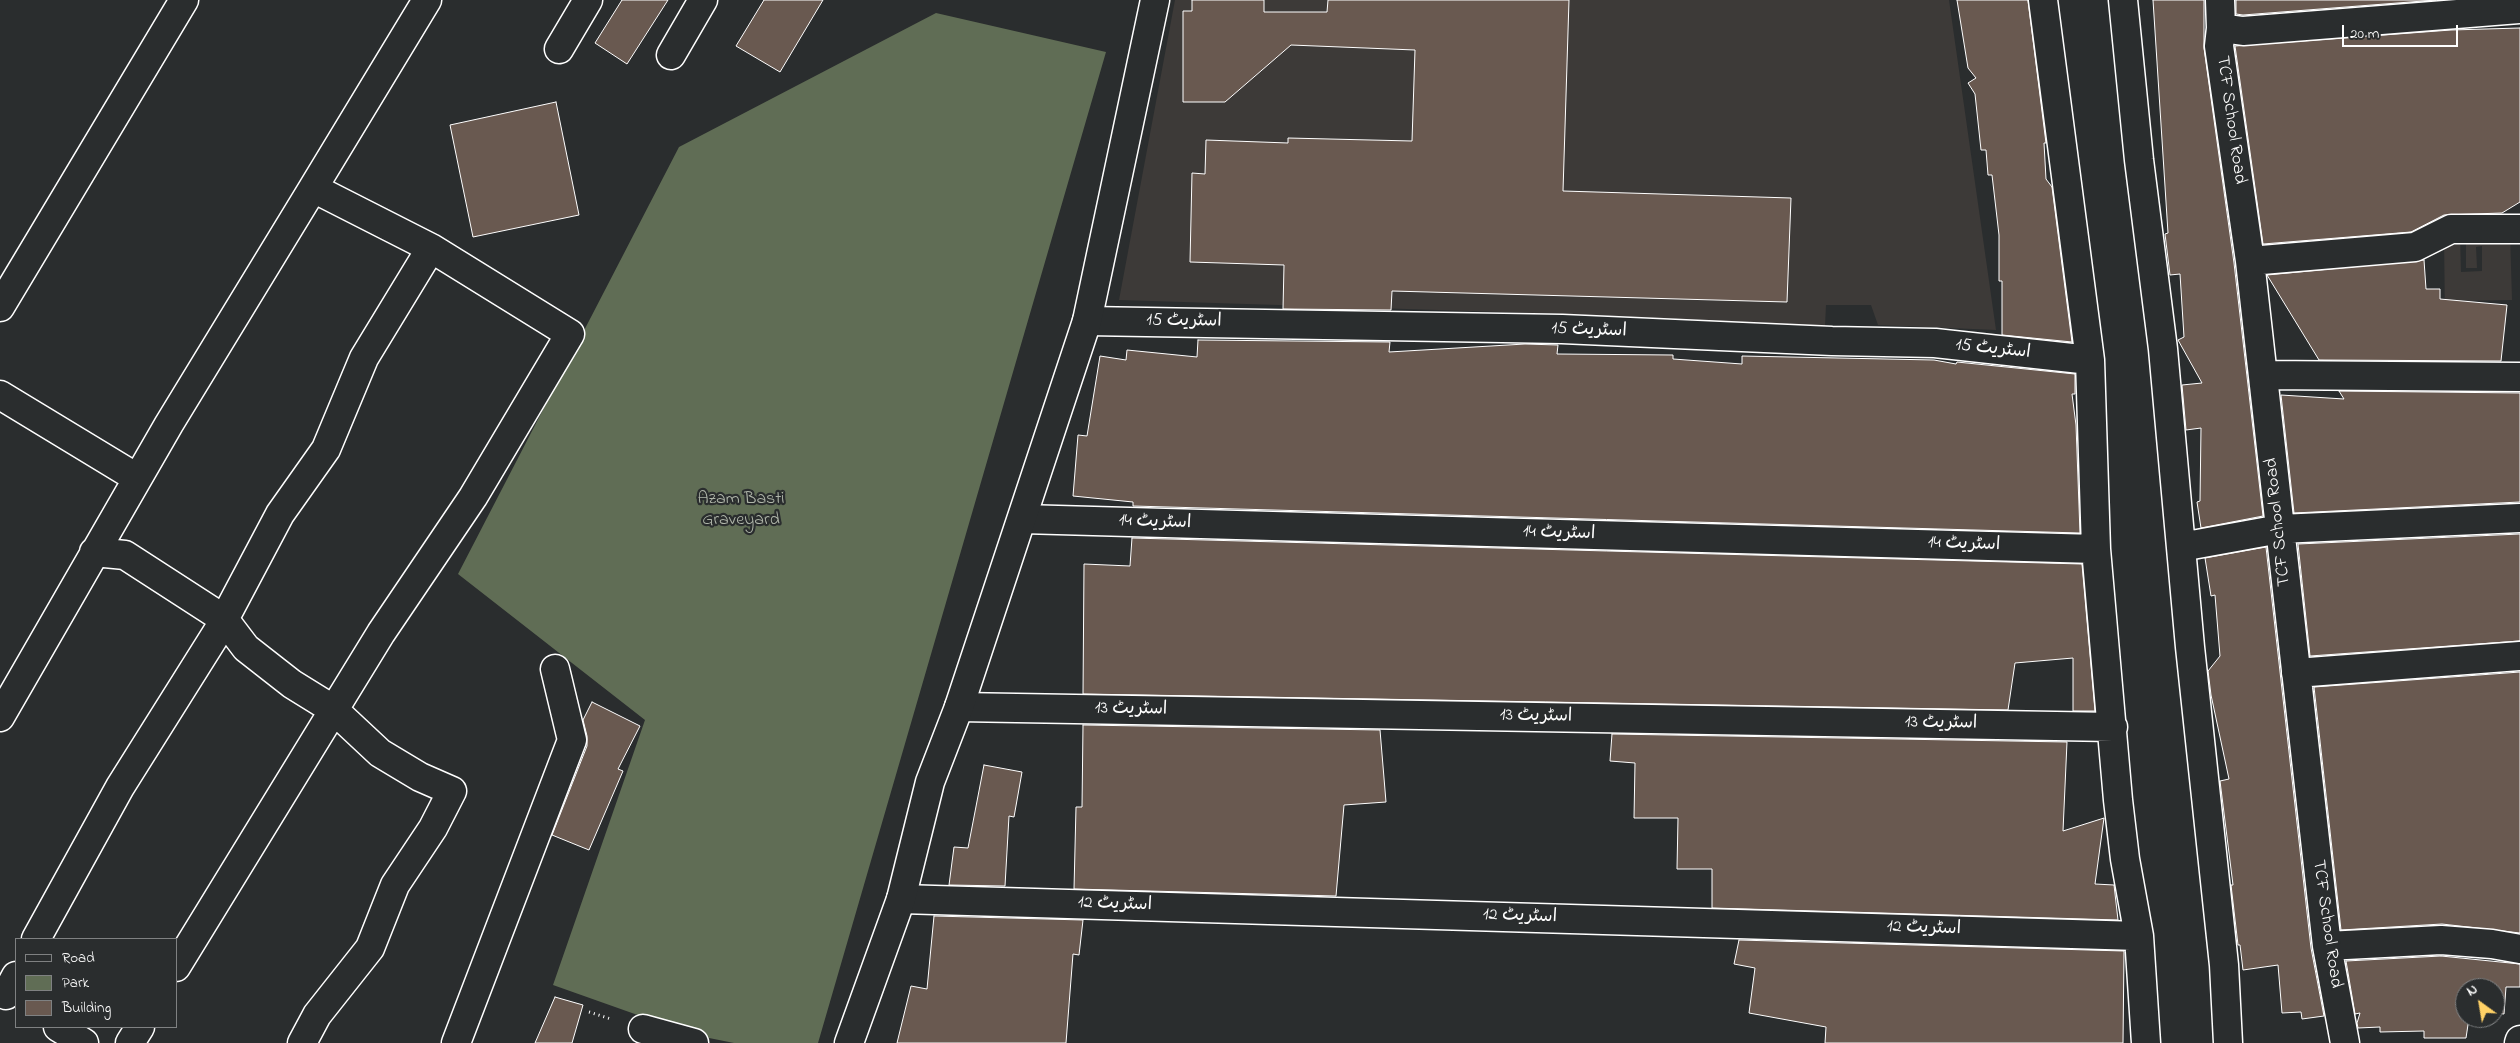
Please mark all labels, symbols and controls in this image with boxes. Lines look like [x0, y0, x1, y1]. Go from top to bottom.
scale bar [2345, 15, 2461, 47]
text: 20 m [2350, 23, 2379, 45]
street label: TCF School Road [2210, 54, 2250, 186]
street label: اسٹریٹ 15 [1146, 311, 1222, 333]
street label: اسٹریٹ 15 [1551, 319, 1627, 343]
street label: اسٹریٹ 15 [1954, 335, 2032, 365]
street label: TCF School Road [2262, 457, 2296, 587]
park label: Azam Basti Graveyard [697, 489, 785, 532]
street label: اسٹریٹ 14 [1118, 511, 1192, 535]
street label: اسٹریٹ 14 [1522, 522, 1596, 546]
street label: اسٹریٹ 14 [1927, 533, 2001, 557]
street label: اسٹریٹ 13 [1095, 699, 1167, 721]
street label: اسٹریٹ 13 [1500, 706, 1572, 728]
street label: اسٹریٹ 13 [1905, 713, 1977, 735]
street label: TCF School Road [2306, 858, 2346, 990]
street label: اسٹریٹ 12 [1078, 893, 1152, 917]
street label: اسٹریٹ 12 [1483, 905, 1557, 929]
street label: اسٹریٹ 12 [1887, 917, 1961, 941]
legend [15, 938, 178, 1028]
text: Road [62, 947, 95, 969]
text: Park [62, 972, 89, 994]
north arrow [2455, 978, 2505, 1028]
text: N [2463, 979, 2482, 1002]
text: Building [62, 997, 111, 1019]

